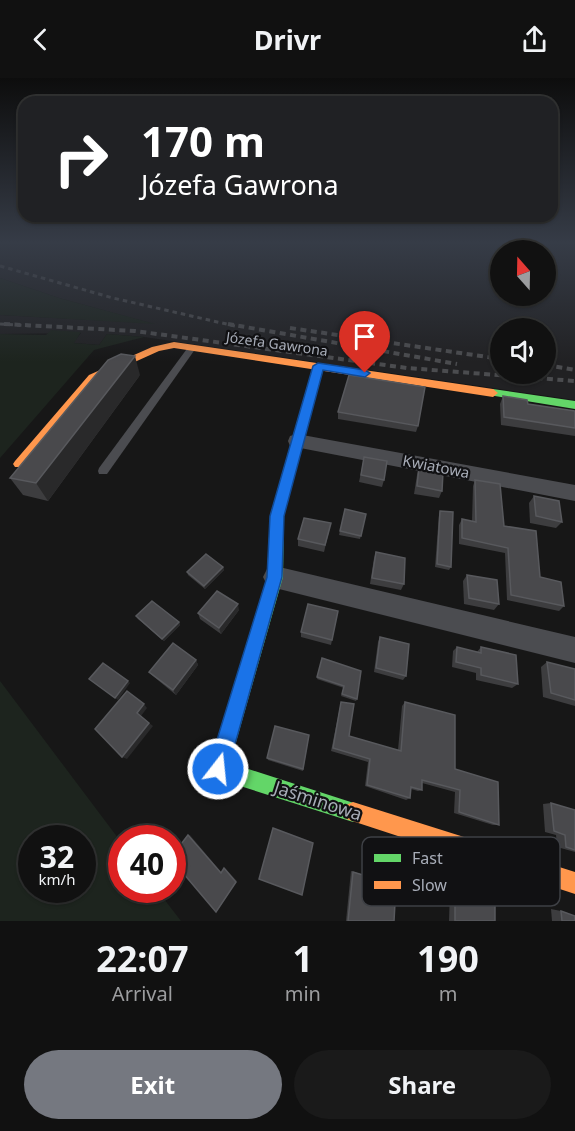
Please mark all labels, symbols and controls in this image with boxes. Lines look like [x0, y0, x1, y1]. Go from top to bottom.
text: Drivr [254, 21, 321, 58]
icon: back [24, 23, 57, 56]
icon: share [518, 23, 551, 56]
text: 170 m [141, 112, 265, 169]
icon: right [42, 120, 120, 198]
text: Józefa Gawrona [141, 166, 339, 203]
north arrow [490, 240, 556, 306]
map controls [490, 240, 556, 384]
pin [339, 311, 390, 373]
button: sound [490, 318, 556, 384]
icon: arrive [348, 320, 381, 353]
street label: Józefa Gawrona [223, 327, 329, 360]
street label: Kwiatowa [401, 450, 471, 482]
position arrow [186, 737, 250, 801]
street label: Jaśminowa [269, 774, 365, 826]
speed limit sign: 40 [108, 825, 186, 903]
text: 32 [40, 836, 74, 877]
legend [362, 837, 560, 906]
text: Fast [412, 847, 443, 869]
text: km/h [39, 869, 75, 889]
text: Slow [412, 874, 447, 896]
text: 22:07 [96, 934, 189, 983]
text: 1 [293, 934, 313, 983]
text: 190 [417, 934, 479, 983]
text: Arrival [112, 980, 173, 1007]
text: min [285, 980, 321, 1007]
text: m [439, 980, 457, 1007]
button: Exit [24, 1050, 282, 1119]
button: Share [294, 1050, 551, 1119]

